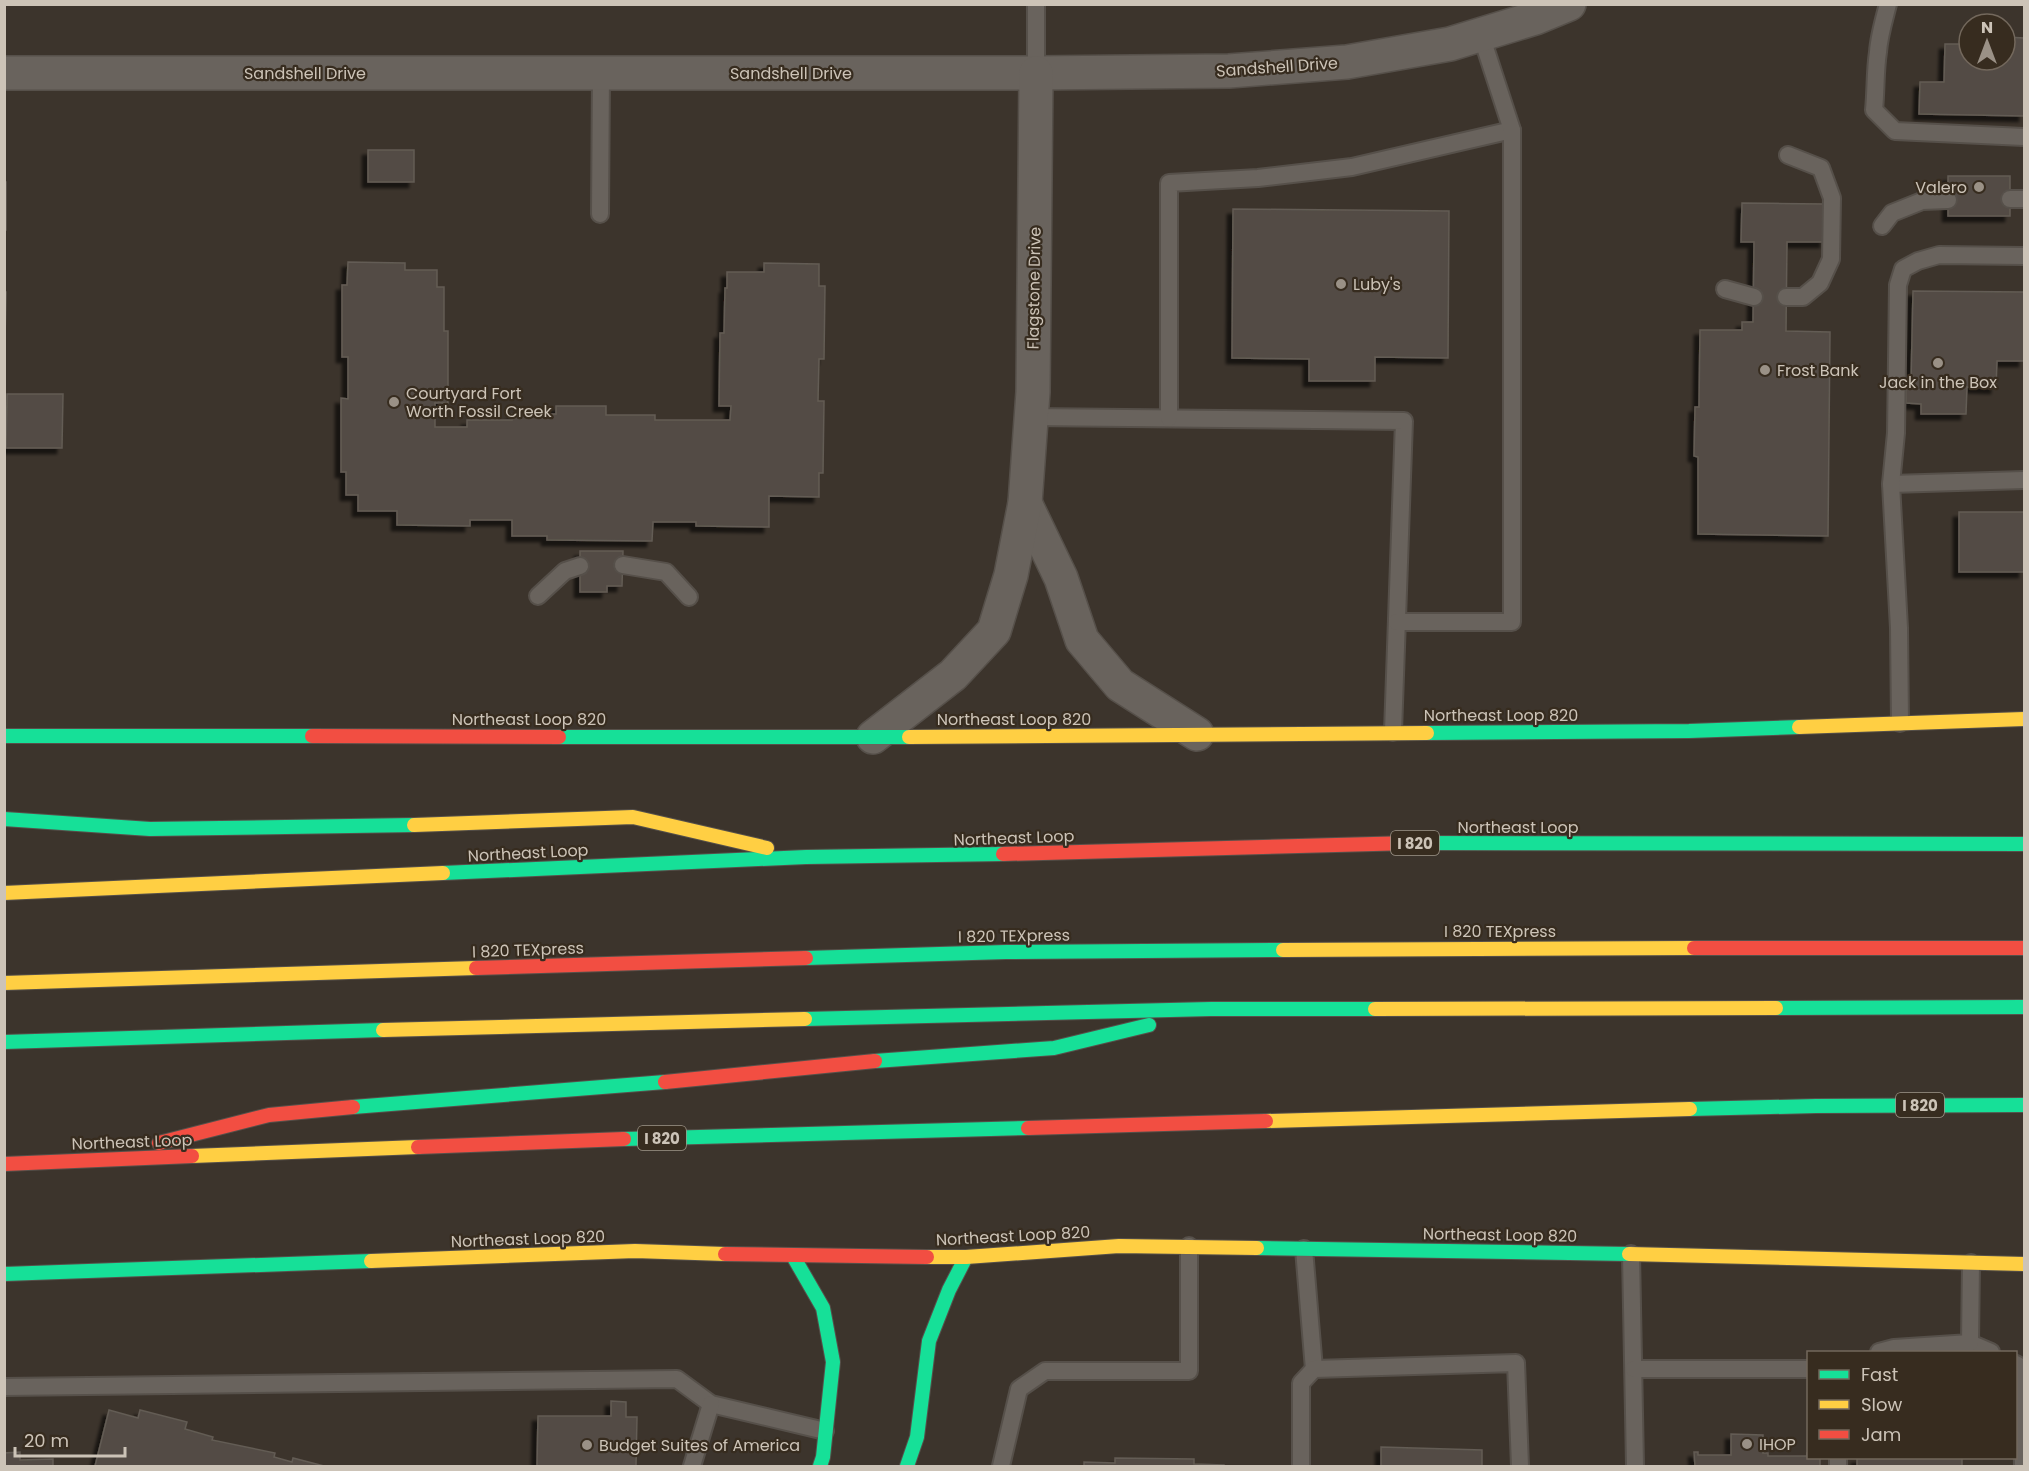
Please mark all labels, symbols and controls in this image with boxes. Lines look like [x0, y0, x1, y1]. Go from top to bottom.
north arrow [1957, 12, 2017, 72]
text: N [1981, 16, 1993, 39]
street label: Sandshell Drive [1215, 51, 1339, 83]
street label: Sandshell Drive [244, 62, 366, 85]
street label: Sandshell Drive [730, 62, 852, 85]
place label: Valero [1915, 176, 1967, 199]
marker: Valero [1972, 180, 1986, 194]
street label: Flagstone Drive [1021, 226, 1047, 349]
place label: Luby's [1353, 273, 1401, 296]
marker: Luby's [1334, 277, 1348, 291]
marker: Jack in the Box [1931, 356, 1945, 370]
place label: Frost Bank [1777, 359, 1860, 382]
marker: Frost Bank [1758, 363, 1772, 377]
place label: Jack in the Box [1879, 371, 1997, 394]
place label: Courtyard Fort Worth Fossil Creek [406, 382, 552, 423]
marker: Courtyard Fort Worth Fossil Creek [387, 395, 401, 409]
street label: Northeast Loop 820 [1424, 704, 1578, 727]
street label: Northeast Loop 820 [452, 708, 606, 731]
street label: Northeast Loop 820 [937, 708, 1091, 731]
street label: Northeast Loop [1458, 816, 1579, 839]
street label: Northeast Loop [953, 824, 1075, 852]
road number: I 820 [1391, 831, 1439, 855]
street label: Northeast Loop [467, 838, 589, 868]
street label: I 820 TEXpress [1444, 920, 1556, 943]
street label: I 820 TEXpress [958, 924, 1070, 948]
street label: I 820 TEXpress [472, 937, 584, 963]
road number: I 820 [1896, 1093, 1944, 1117]
road number: I 820 [638, 1126, 686, 1150]
street label: Northeast Loop [71, 1128, 193, 1156]
street label: Northeast Loop 820 [935, 1220, 1091, 1252]
street label: Northeast Loop 820 [1423, 1222, 1577, 1248]
street label: Northeast Loop 820 [450, 1225, 606, 1253]
legend [1807, 1351, 2017, 1459]
text: Fast [1861, 1362, 1898, 1387]
text: Slow [1861, 1392, 1903, 1417]
scale bar [15, 1420, 124, 1458]
text: Jam [1861, 1422, 1901, 1447]
text: 20 m [24, 1428, 69, 1453]
place label: IHOP [1759, 1433, 1796, 1456]
place label: Budget Suites of America [599, 1434, 800, 1457]
marker: IHOP [1740, 1437, 1754, 1451]
marker: Budget Suites of America [580, 1438, 594, 1452]

